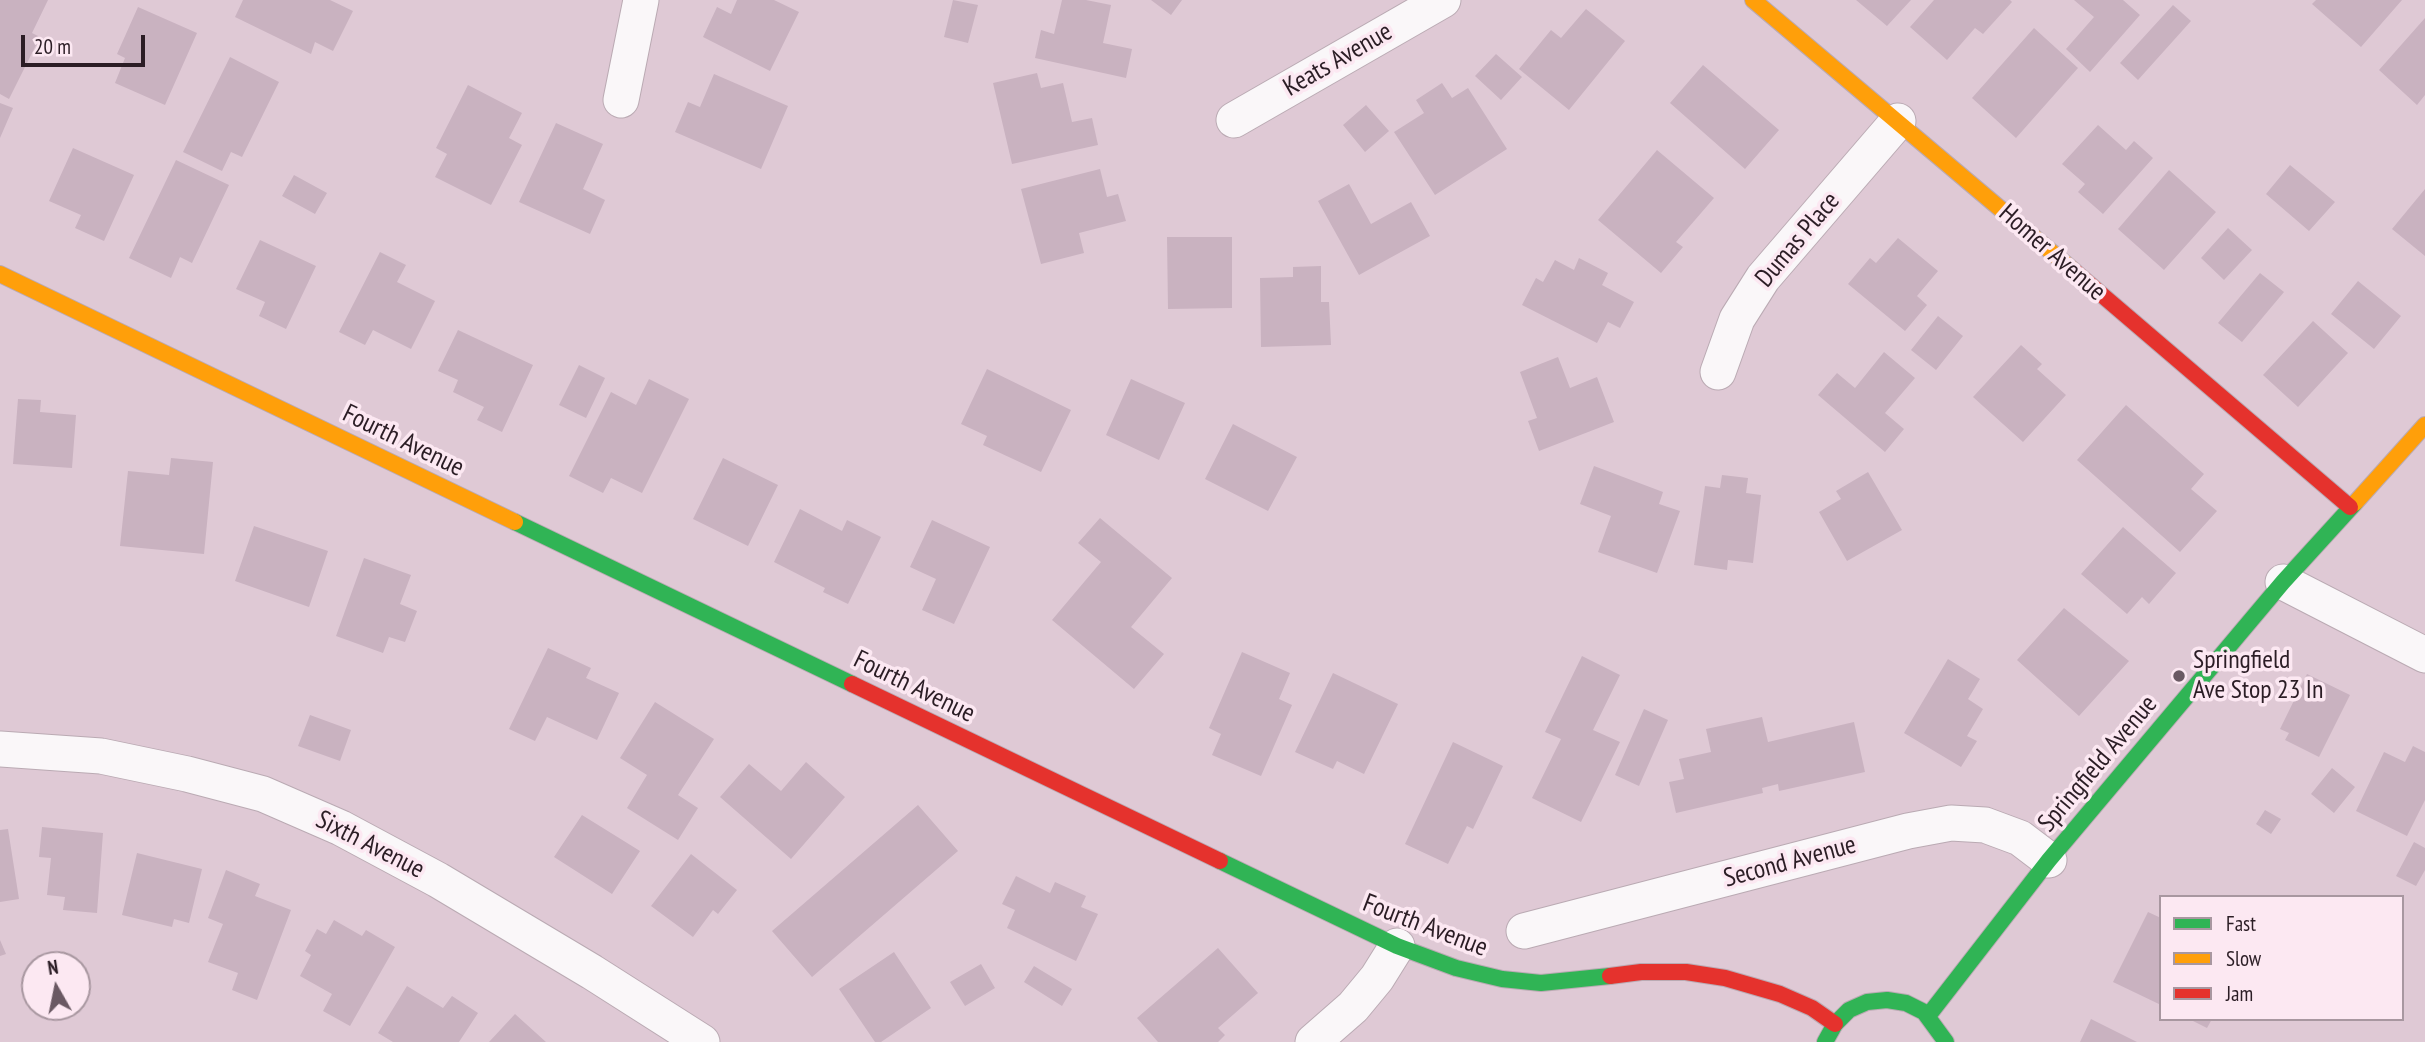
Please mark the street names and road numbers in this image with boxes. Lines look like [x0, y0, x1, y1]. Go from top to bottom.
street label: Keats Avenue [1278, 16, 1398, 104]
street label: Dumas Place [1749, 186, 1847, 294]
street label: Homer Avenue [1992, 198, 2112, 308]
street label: Fourth Avenue [337, 398, 469, 484]
street label: Fourth Avenue [848, 644, 980, 730]
street label: Springfield Avenue [2032, 689, 2164, 839]
street label: Sixth Avenue [311, 804, 429, 886]
street label: Second Avenue [1720, 829, 1860, 895]
street label: Fourth Avenue [1358, 888, 1492, 964]

